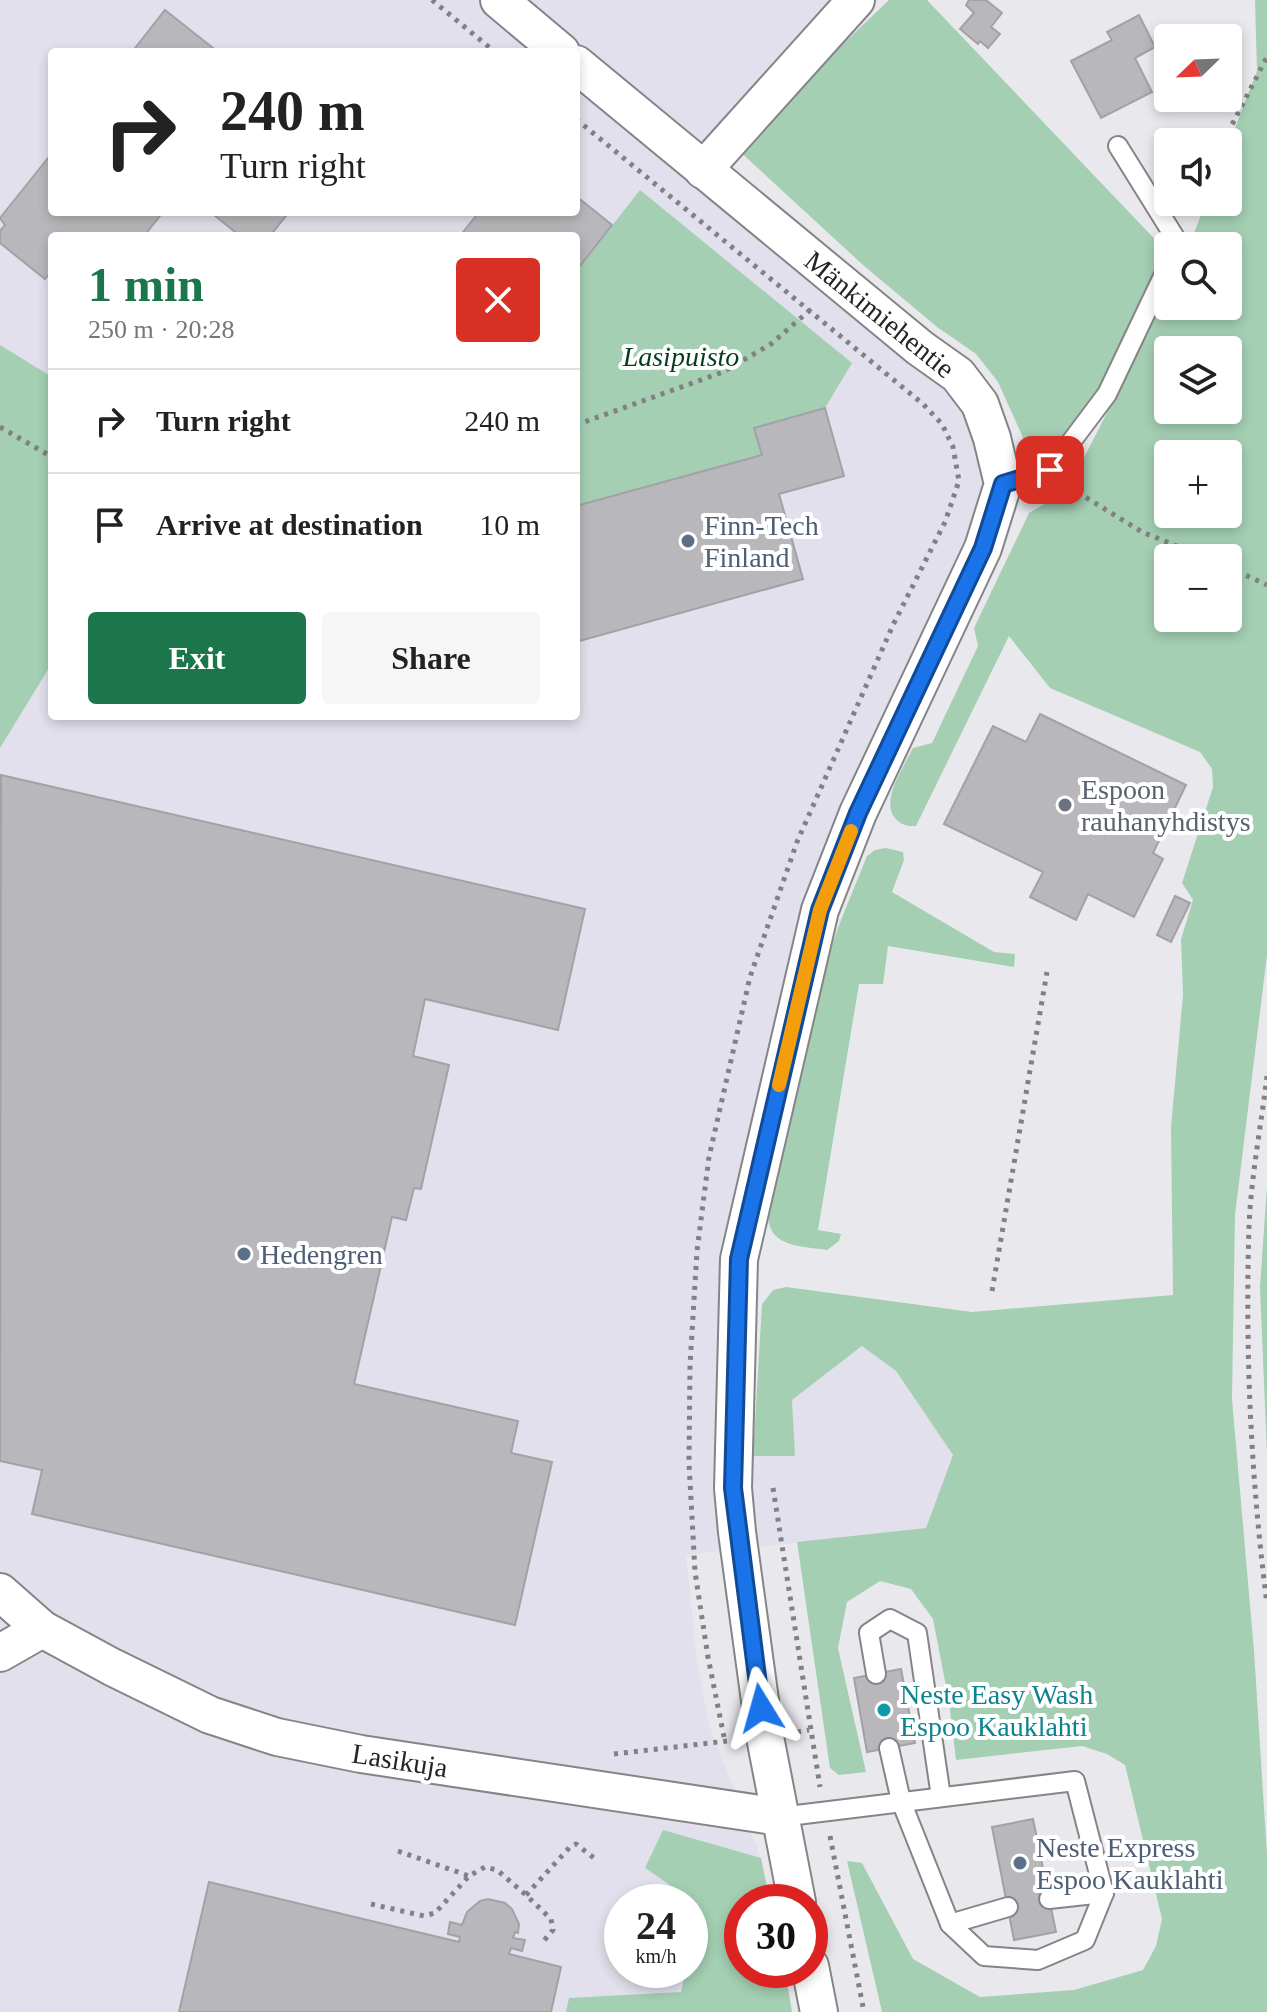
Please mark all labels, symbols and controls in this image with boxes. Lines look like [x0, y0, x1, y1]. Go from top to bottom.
north arrow [1154, 24, 1242, 112]
map controls [1154, 24, 1242, 632]
icon: right [88, 80, 192, 184]
text: 240 m [220, 80, 365, 142]
button: sound [1154, 128, 1242, 216]
text: Turn right [220, 146, 366, 186]
button: search [1154, 232, 1242, 320]
street label: Mänkimiehentie [799, 245, 961, 384]
text: 1 min [88, 258, 204, 311]
button: close [456, 258, 540, 342]
text: 250 m · 20:28 [88, 315, 235, 344]
button: layers [1154, 336, 1242, 424]
park label: Lasipuisto [622, 341, 739, 372]
icon: right [88, 399, 132, 443]
text: Turn right [156, 404, 291, 437]
text: 240 m [464, 404, 540, 437]
pin [1016, 436, 1084, 504]
button: + [1154, 440, 1242, 528]
icon: arrive [1028, 448, 1072, 492]
icon: arrive [88, 503, 132, 547]
text: Arrive at destination [156, 508, 423, 541]
text: 10 m [479, 508, 540, 541]
place label: Finn-Tech Finland [704, 510, 819, 573]
marker: Finn-Tech Finland [679, 532, 697, 550]
button: − [1154, 544, 1242, 632]
button: Exit [88, 612, 306, 704]
button: Share [322, 612, 540, 704]
place label: Espoon rauhanyhdistys [1081, 774, 1251, 837]
marker: Espoon rauhanyhdistys [1056, 796, 1074, 814]
place label: Hedengren [260, 1239, 383, 1270]
marker: Hedengren [235, 1245, 253, 1263]
position arrow [719, 1666, 803, 1750]
place label: Neste Easy Wash Espoo Kauklahti [900, 1679, 1093, 1742]
marker: Neste Easy Wash Espoo Kauklahti [875, 1701, 893, 1719]
street label: Lasikuja [350, 1738, 451, 1783]
place label: Neste Express Espoo Kauklahti [1036, 1832, 1224, 1895]
marker: Neste Express Espoo Kauklahti [1011, 1854, 1029, 1872]
speed limit sign: 30 [724, 1884, 828, 1988]
text: 24 [636, 1903, 676, 1948]
text: km/h [635, 1945, 677, 1967]

